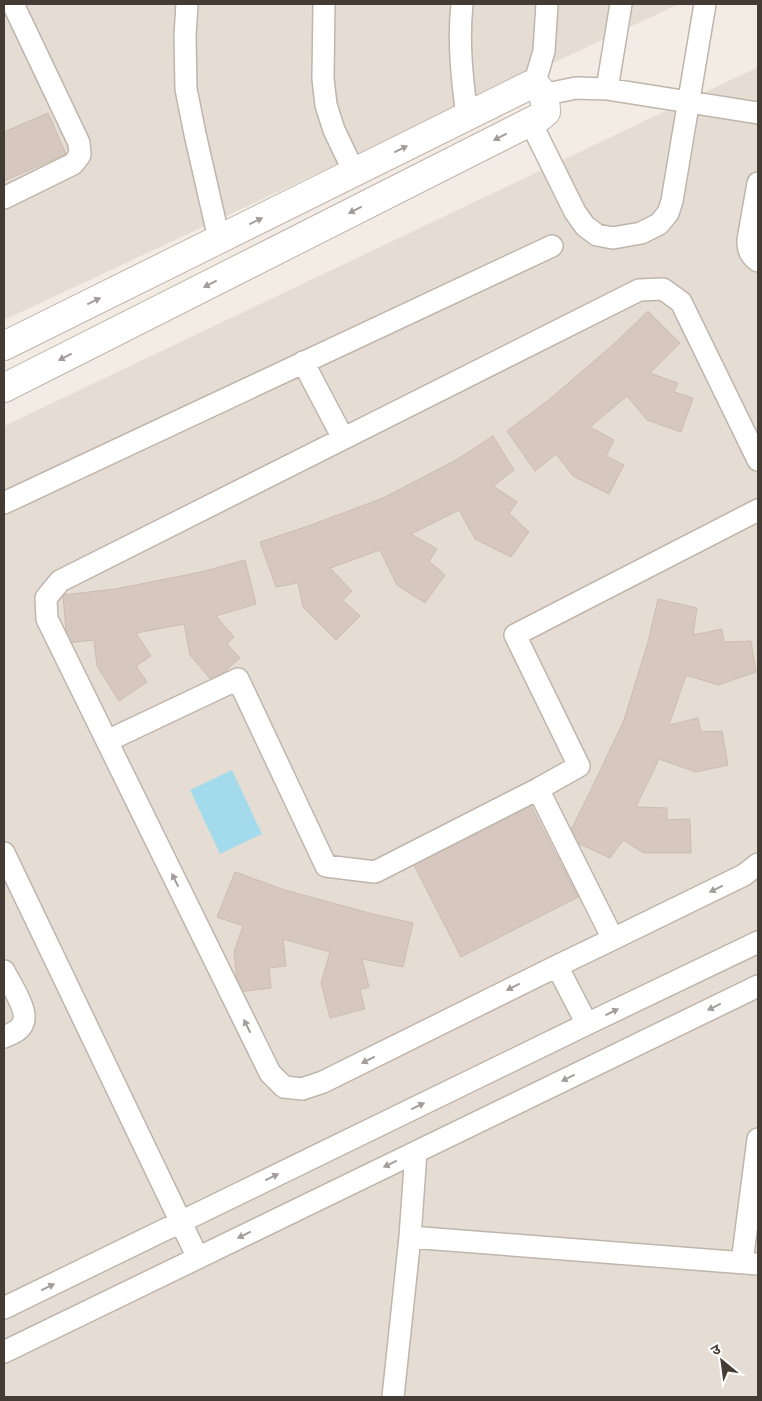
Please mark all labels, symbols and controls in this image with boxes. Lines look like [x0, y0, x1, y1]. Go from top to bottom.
one-way arrow [492, 133, 507, 141]
one-way arrow [394, 145, 409, 153]
one-way arrow [347, 206, 362, 214]
one-way arrow [249, 217, 263, 225]
one-way arrow [202, 280, 217, 288]
one-way arrow [87, 297, 102, 305]
one-way arrow [57, 353, 72, 361]
one-way arrow [171, 873, 179, 887]
one-way arrow [709, 884, 724, 893]
one-way arrow [506, 983, 520, 991]
one-way arrow [707, 1003, 722, 1012]
one-way arrow [605, 1008, 619, 1016]
one-way arrow [243, 1018, 251, 1033]
one-way arrow [361, 1056, 375, 1064]
one-way arrow [561, 1074, 575, 1082]
one-way arrow [411, 1102, 426, 1110]
one-way arrow [383, 1160, 398, 1169]
one-way arrow [265, 1173, 279, 1181]
one-way arrow [237, 1232, 251, 1240]
one-way arrow [40, 1282, 55, 1291]
north arrow [697, 1336, 747, 1386]
text: उ [708, 1340, 724, 1359]

